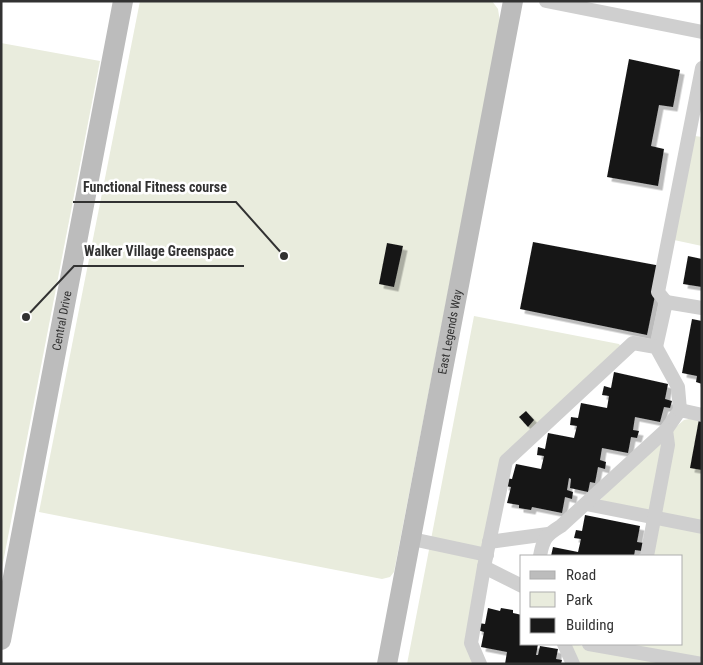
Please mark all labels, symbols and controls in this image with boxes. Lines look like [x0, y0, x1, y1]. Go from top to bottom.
callout: Functional Fitness course [73, 173, 236, 202]
text: Functional Fitness course [83, 179, 227, 195]
callout: Walker Village Greenspace [74, 237, 244, 266]
text: Walker Village Greenspace [84, 243, 234, 259]
street label: East Legends Way [435, 288, 465, 376]
street label: Central Drive [49, 289, 75, 352]
legend [520, 555, 683, 645]
text: Road [566, 566, 596, 584]
text: Park [566, 591, 593, 609]
text: Building [566, 616, 614, 634]

